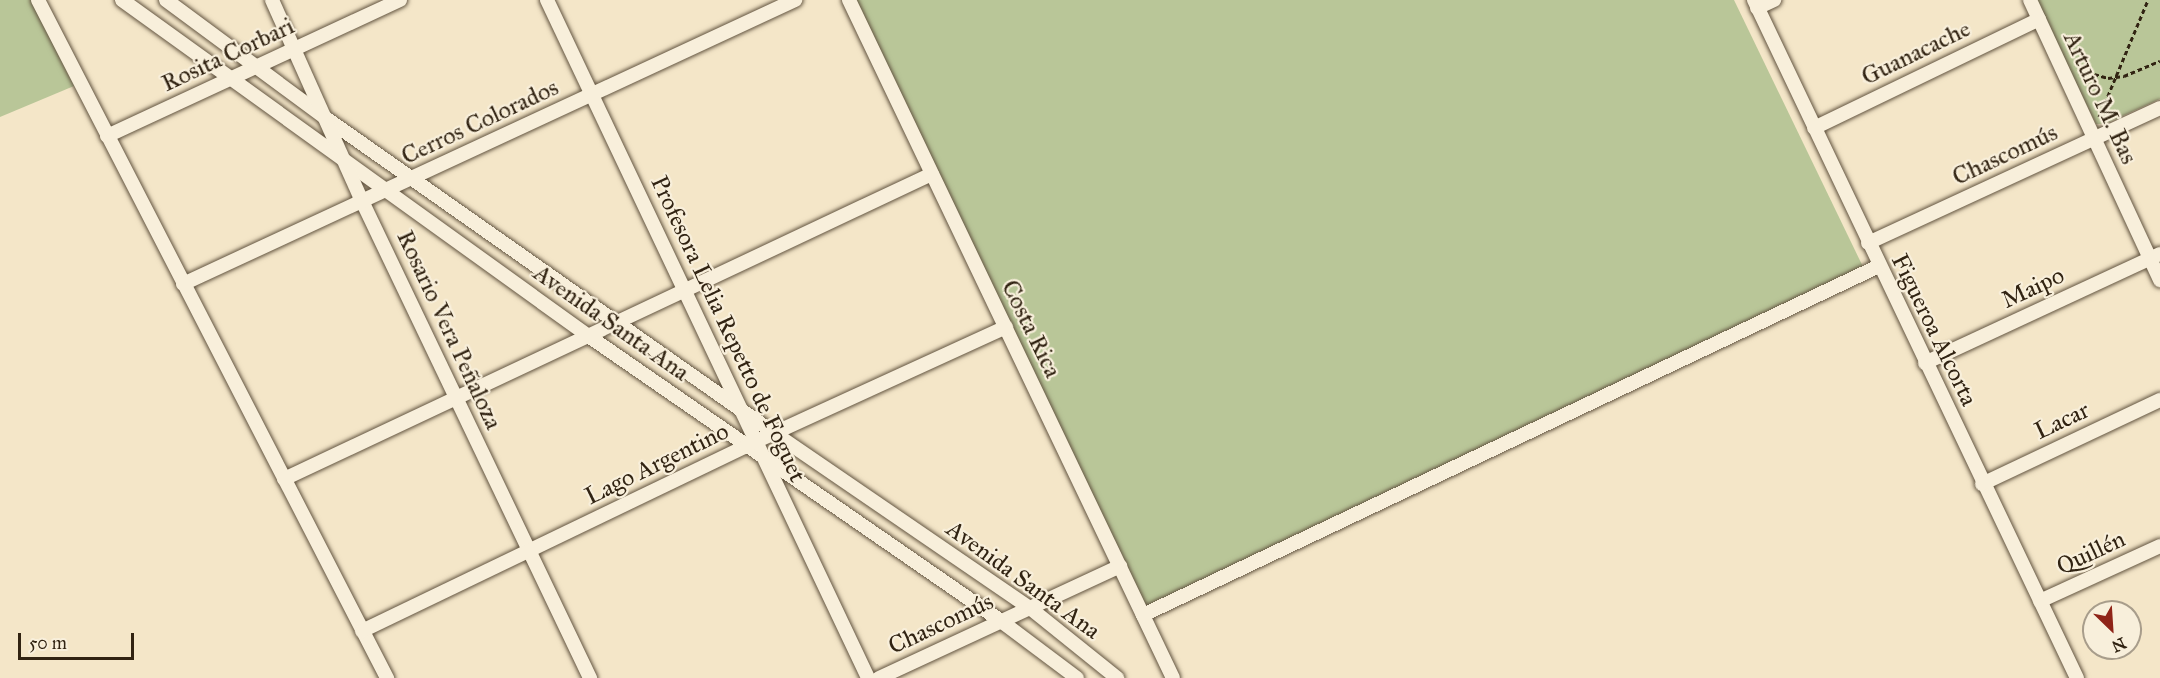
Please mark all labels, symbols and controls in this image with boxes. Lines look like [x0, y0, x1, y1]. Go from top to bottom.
street label: Rosita Corbari [157, 12, 299, 98]
street label: Guanacache [1857, 14, 1975, 92]
street label: Arturo M. Bas [2057, 27, 2143, 169]
street label: Cerros Colorados [397, 73, 563, 171]
street label: Chascomús [1948, 118, 2062, 192]
street label: Profesora Lelia Repetto de Foguet [644, 171, 812, 487]
street label: Rosario Vera Peñaloza [390, 226, 508, 434]
street label: Figueroa Alcorta [1885, 249, 1983, 411]
street label: Avenida Santa Ana [528, 259, 694, 387]
street label: Maipo [1997, 261, 2069, 315]
street label: Costa Rica [995, 276, 1067, 382]
street label: Lacar [2030, 396, 2094, 446]
street label: Lago Argentino [581, 417, 733, 511]
street label: Avenida Santa Ana [940, 515, 1106, 645]
street label: Quillén [2052, 525, 2130, 581]
street label: Chascomús [884, 587, 998, 661]
north arrow [2082, 600, 2142, 660]
scale bar [21, 621, 136, 659]
text: 50 m [29, 632, 67, 654]
text: N [2109, 633, 2129, 656]

